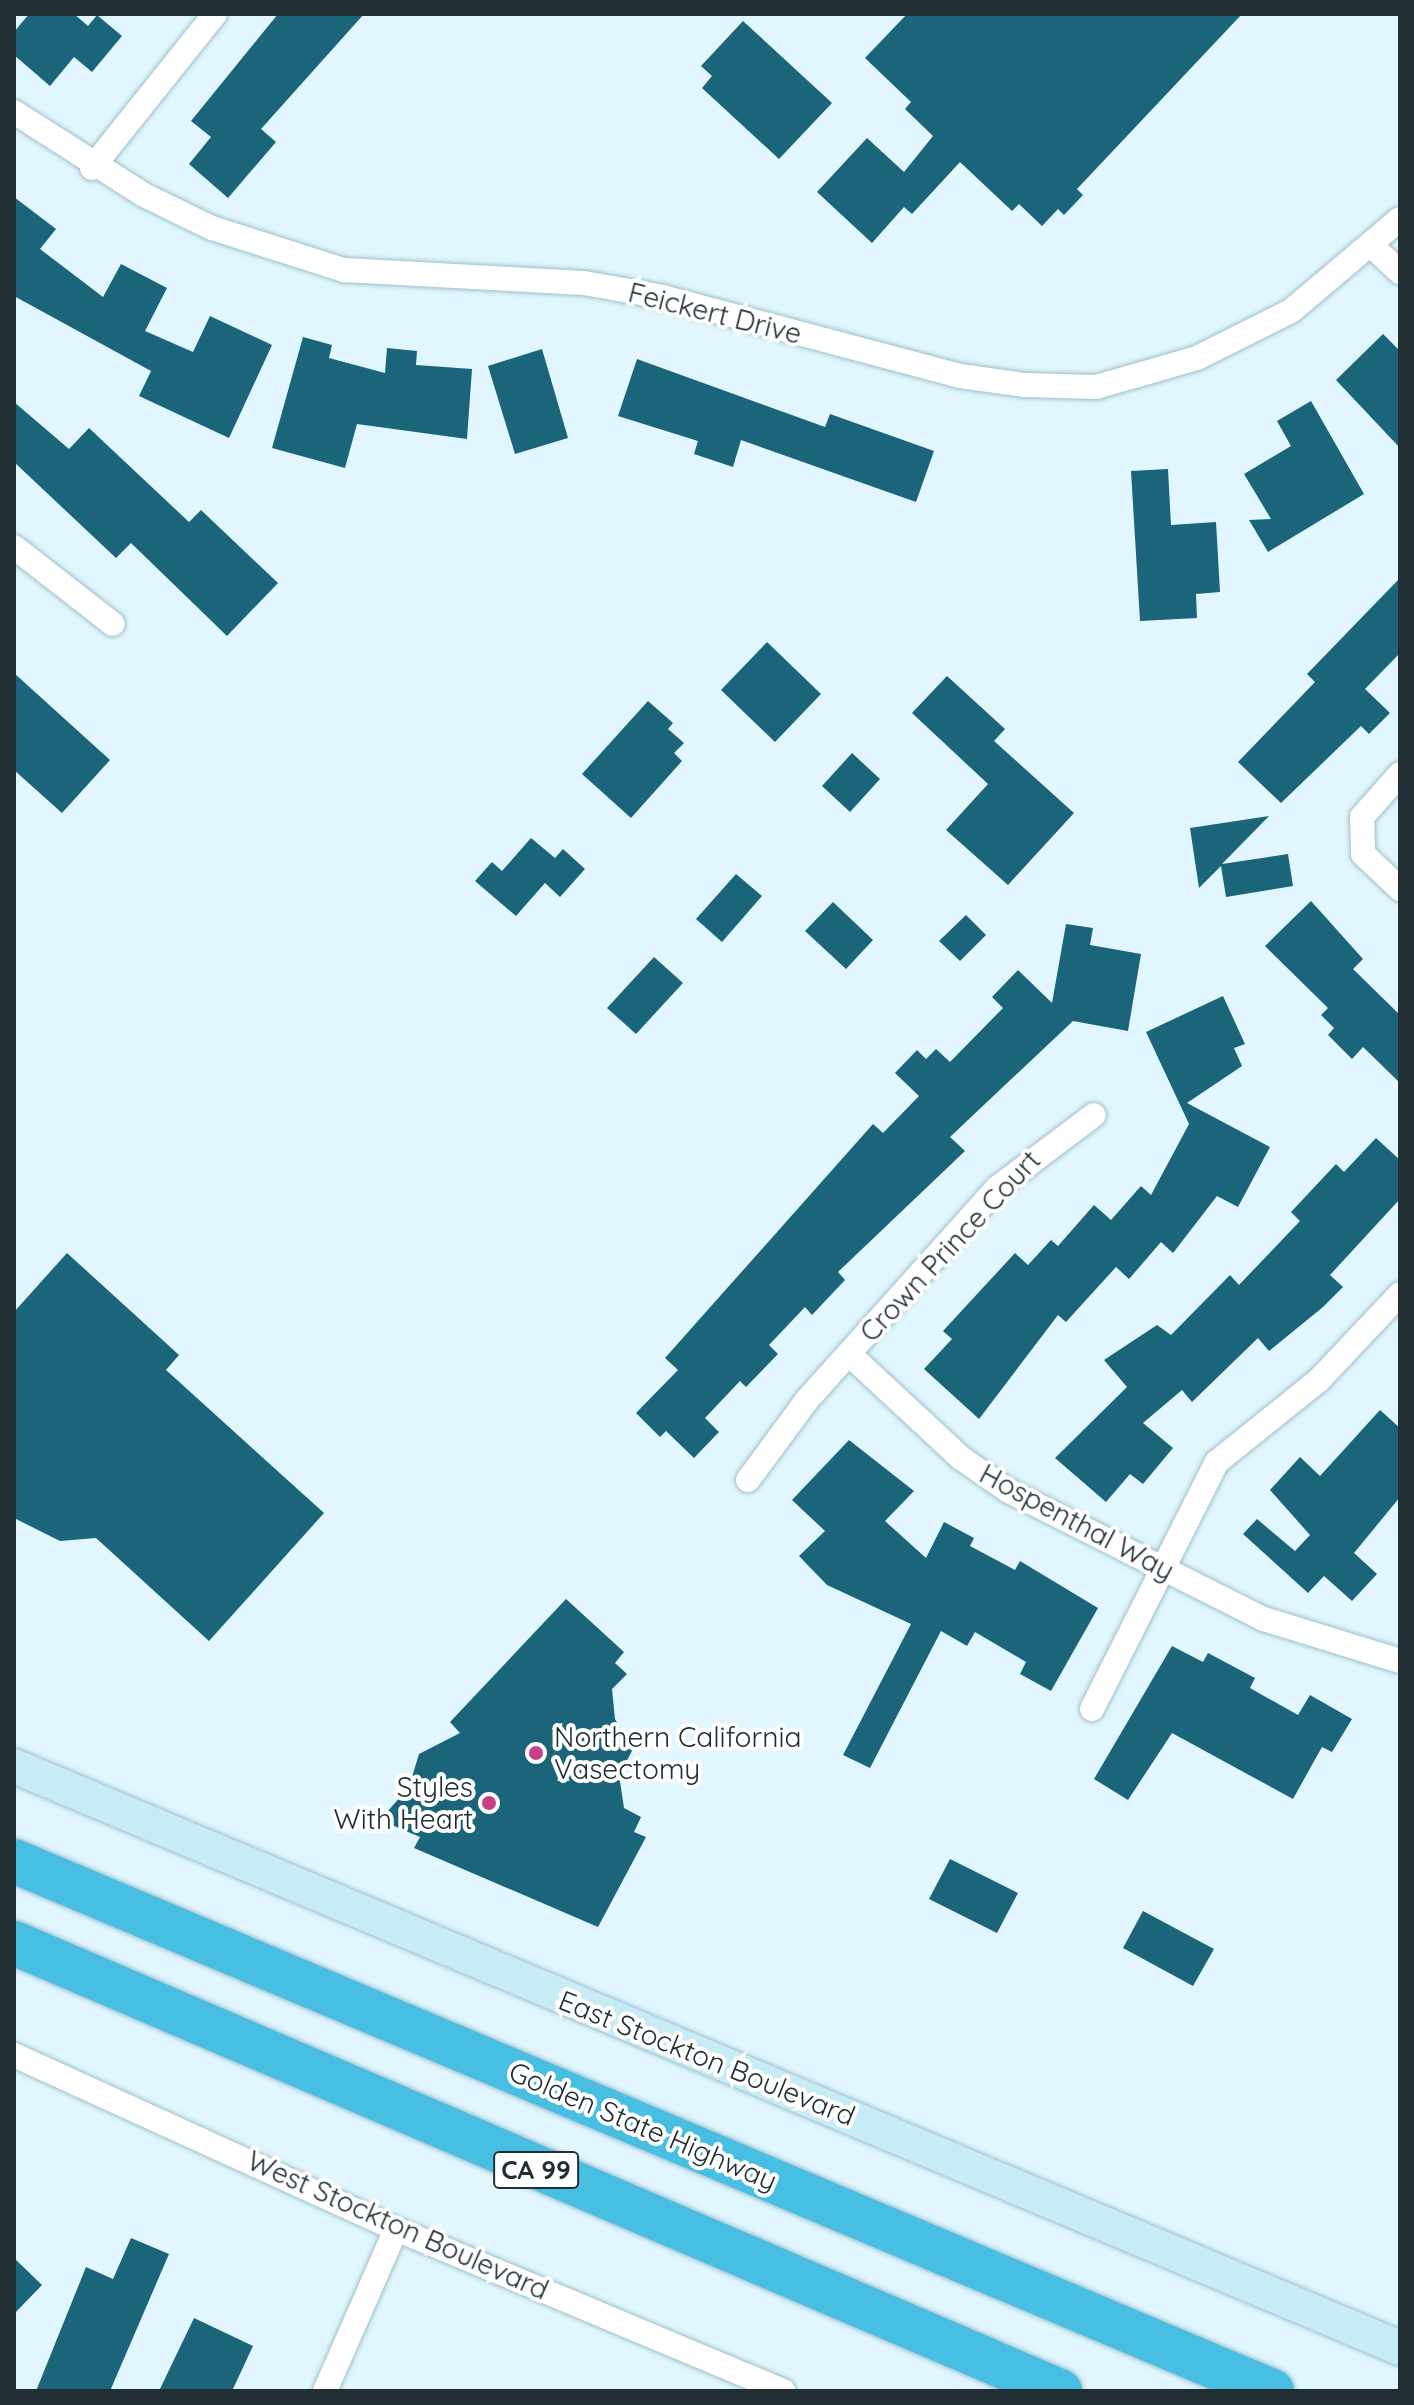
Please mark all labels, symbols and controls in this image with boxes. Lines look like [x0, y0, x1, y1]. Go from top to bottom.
street label: Feickert Drive [625, 275, 805, 351]
street label: Crown Prince Court [853, 1143, 1047, 1349]
street label: Hospenthal Way [974, 1457, 1180, 1587]
place label: Northern California Vasectomy [554, 1720, 801, 1786]
marker: Northern California Vasectomy [525, 1742, 547, 1764]
place label: Styles With Heart [334, 1770, 473, 1836]
marker: Styles With Heart [480, 1794, 498, 1812]
street label: East Stockton Boulevard [554, 1983, 860, 2133]
street label: Golden State Highway [504, 2054, 782, 2198]
street label: West Stockton Boulevard [242, 2143, 554, 2307]
road number: CA 99 [492, 2148, 580, 2192]

